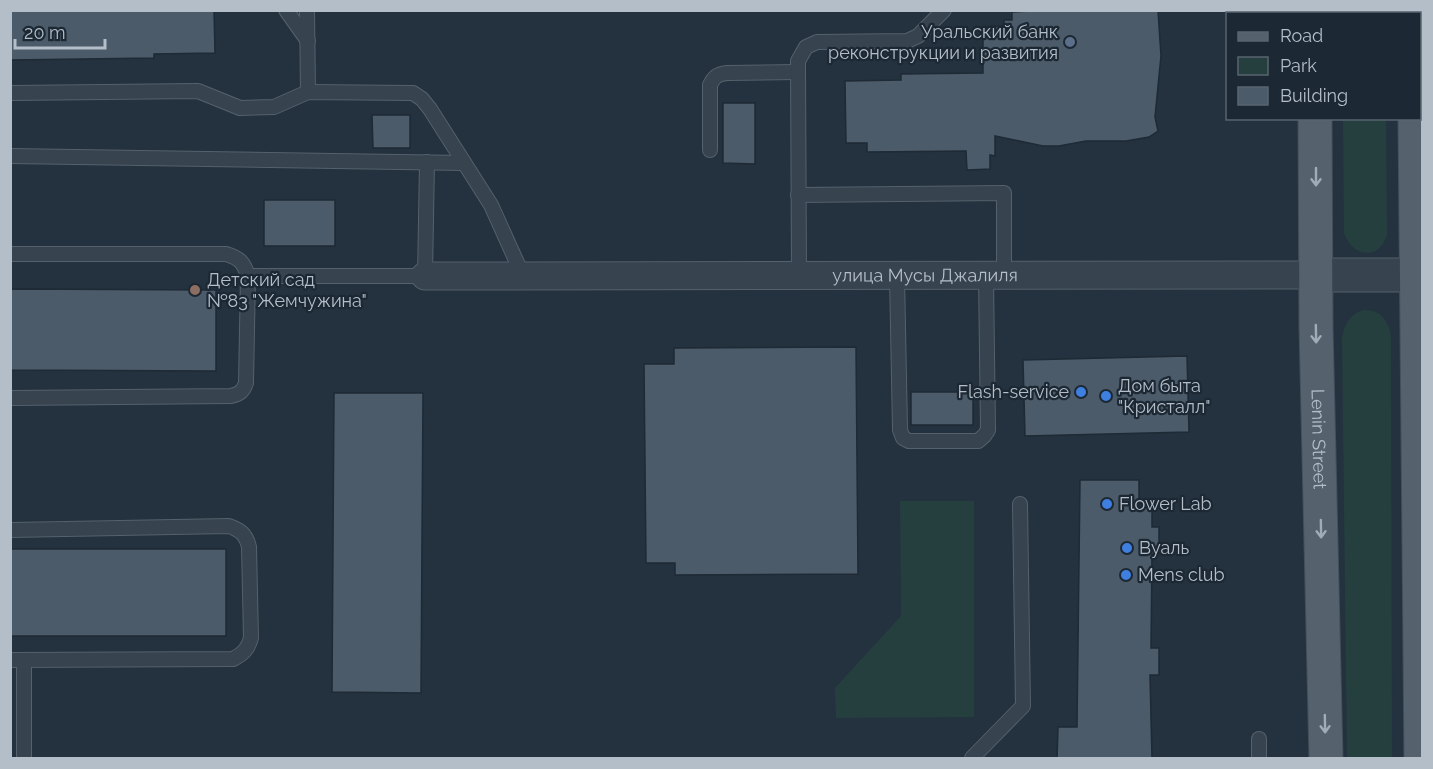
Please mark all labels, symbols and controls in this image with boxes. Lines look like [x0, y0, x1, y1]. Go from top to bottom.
scale bar [15, 12, 105, 50]
legend [1226, 12, 1421, 120]
place label: Уральский банк реконструкции и развития [828, 21, 1058, 63]
text: 20 m [24, 22, 66, 43]
text: Road [1280, 25, 1323, 46]
marker: Уральский банк реконструкции и развития [1063, 35, 1077, 49]
text: Park [1280, 55, 1317, 76]
text: Building [1280, 85, 1348, 106]
one-way arrow [1310, 166, 1321, 186]
street label: улица Мусы Джалиля [832, 264, 1018, 286]
place label: Детский сад №83 "Жемчужина" [207, 269, 367, 311]
marker: Детский сад №83 "Жемчужина" [188, 283, 202, 297]
one-way arrow [1311, 323, 1322, 343]
place label: Дом быта "Кристалл" [1118, 375, 1210, 417]
place label: Flash-service [957, 381, 1069, 402]
marker: Flash-service [1074, 385, 1088, 399]
marker: Дом быта "Кристалл" [1099, 389, 1113, 403]
street label: Lenin Street [1307, 389, 1331, 489]
place label: Flower Lab [1119, 493, 1212, 514]
marker: Flower Lab [1100, 497, 1114, 511]
one-way arrow [1315, 518, 1327, 538]
place label: Вуаль [1139, 537, 1190, 558]
marker: Вуаль [1120, 541, 1134, 555]
place label: Mens club [1138, 564, 1225, 585]
marker: Mens club [1119, 568, 1133, 582]
one-way arrow [1320, 713, 1331, 733]

